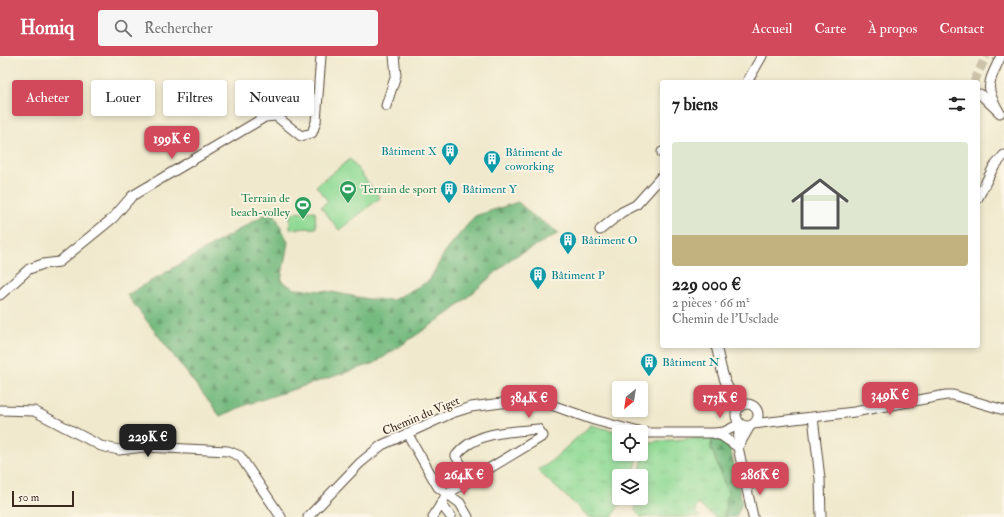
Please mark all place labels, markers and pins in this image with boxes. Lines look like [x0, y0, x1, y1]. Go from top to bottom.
pin: 199K € [139, 126, 205, 160]
building icon: Bâtiment X [440, 141, 460, 166]
place label: Bâtiment X [381, 144, 438, 159]
place label: Bâtiment de coworking [505, 145, 563, 174]
building icon: Bâtiment de coworking [482, 149, 502, 174]
sports icon: Terrain de sport [338, 179, 358, 204]
building icon: Bâtiment Y [439, 179, 459, 204]
place label: Terrain de sport [361, 182, 437, 197]
place label: Bâtiment Y [462, 182, 518, 197]
place label: Terrain de beach-volley [231, 191, 291, 220]
sports icon: Terrain de beach-volley [293, 195, 313, 220]
building icon: Bâtiment O [558, 230, 578, 255]
place label: Bâtiment O [581, 233, 638, 248]
building icon: Bâtiment P [528, 265, 548, 290]
place label: Bâtiment P [551, 268, 605, 283]
building icon: Bâtiment N [639, 352, 659, 377]
place label: Bâtiment N [662, 355, 720, 370]
pin: 349K € [857, 382, 923, 416]
pin: 384K € [496, 385, 562, 419]
pin: 173K € [687, 385, 753, 419]
pin: 229K € [115, 424, 181, 458]
pin: 264K € [431, 462, 497, 496]
pin: 286K € [727, 462, 793, 496]

